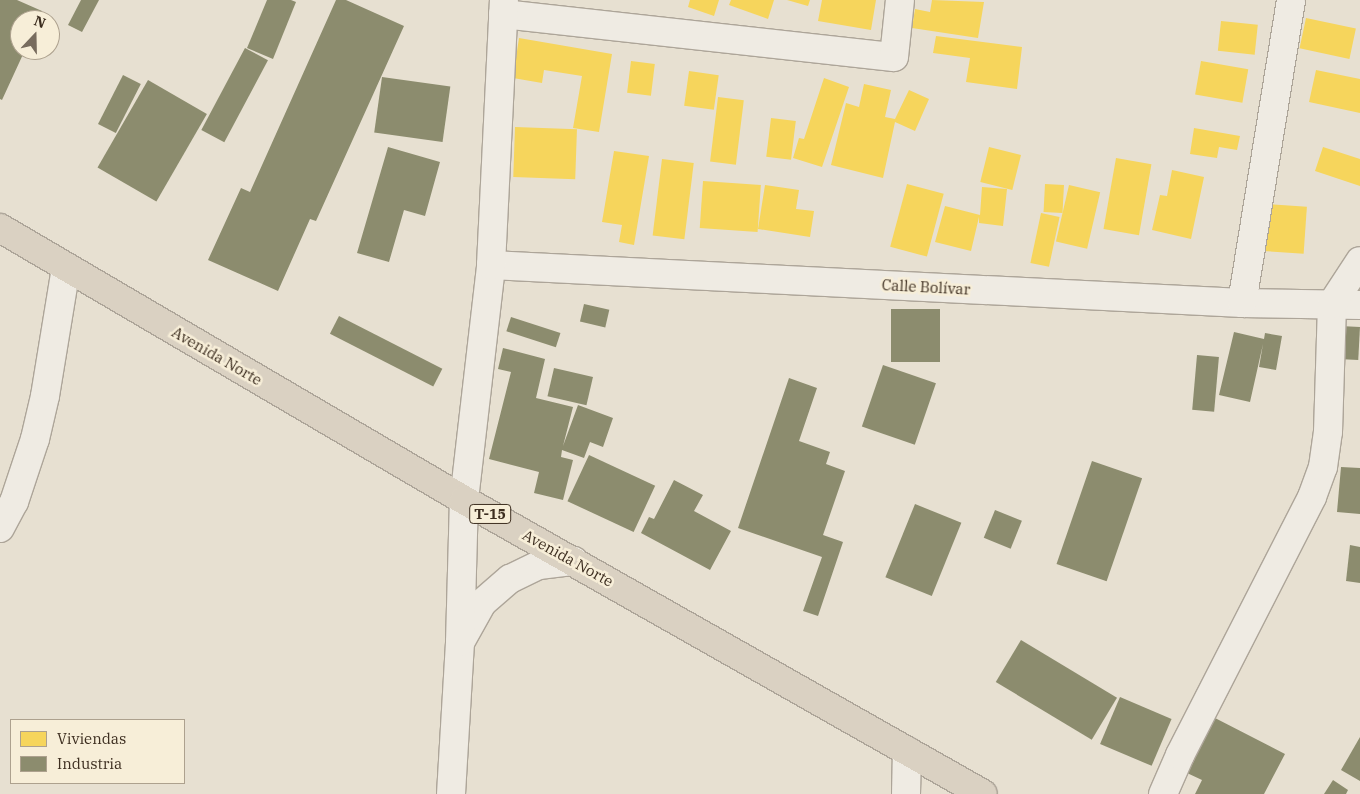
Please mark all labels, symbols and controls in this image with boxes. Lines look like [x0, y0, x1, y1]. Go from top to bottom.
north arrow [10, 10, 60, 60]
text: N [32, 12, 48, 32]
street label: Calle Bolívar [881, 276, 971, 298]
street label: Avenida Norte [169, 323, 265, 389]
road number: T-15 [469, 502, 511, 526]
street label: Avenida Norte [519, 526, 617, 590]
legend [10, 719, 185, 784]
text: Viviendas [57, 729, 126, 748]
text: Industria [57, 754, 122, 773]

